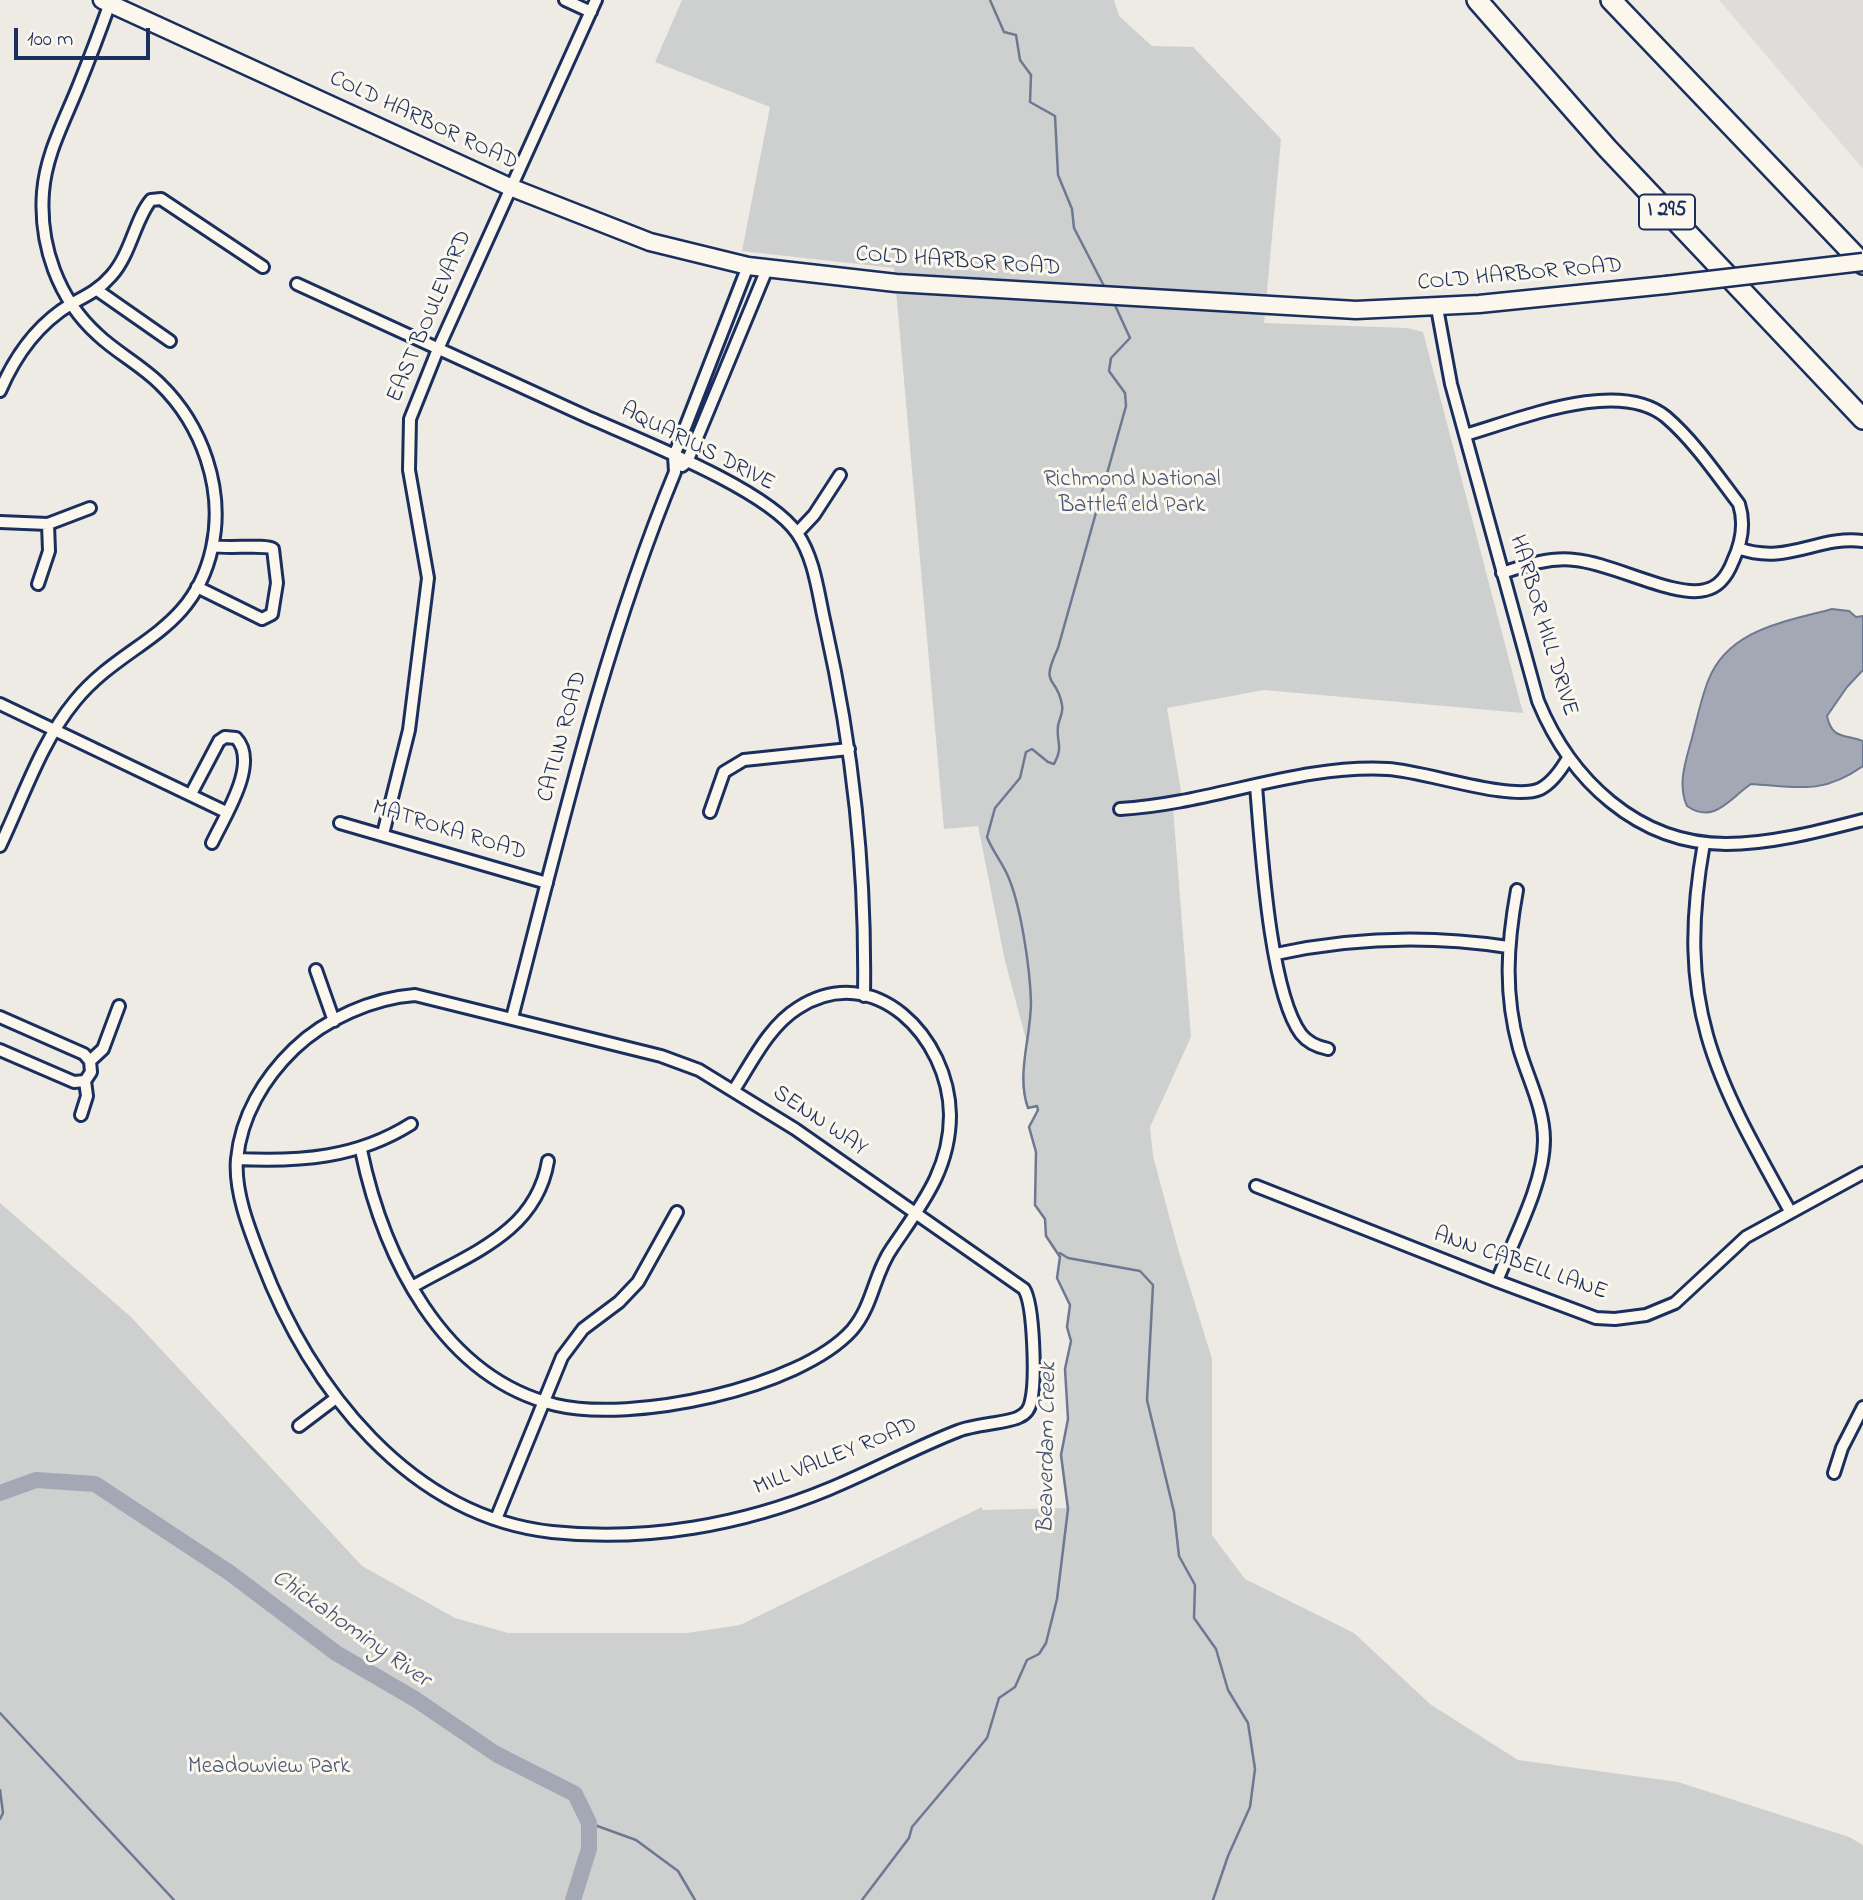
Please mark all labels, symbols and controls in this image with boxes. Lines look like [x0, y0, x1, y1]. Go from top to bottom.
scale bar [18, 14, 154, 58]
text: 100 m [27, 25, 73, 55]
street label: COLD HARBOR ROAD [324, 66, 522, 178]
road number: I 295 [1639, 194, 1695, 230]
street label: EAST BOULEVARD [382, 227, 480, 407]
street label: COLD HARBOR ROAD [855, 242, 1061, 284]
street label: COLD HARBOR ROAD [1417, 253, 1623, 299]
street label: AQUARIUS DRIVE [615, 397, 779, 499]
park label: Richmond National Battlefield Park [1043, 467, 1221, 521]
street label: HARBOR HILL DRIVE [1501, 532, 1583, 720]
street label: CATLIN ROAD [533, 669, 595, 805]
street label: MATROKA ROAD [369, 795, 529, 869]
street label: SENN WAY [766, 1080, 872, 1164]
street label: ANN CABELL LANE [1429, 1222, 1611, 1308]
water label: Beaverdam Creek [1033, 1362, 1065, 1534]
street label: MILL VALLEY ROAD [750, 1413, 922, 1503]
water label: Chickahominy River [265, 1565, 435, 1695]
park label: Meadowview Park [188, 1754, 350, 1782]

